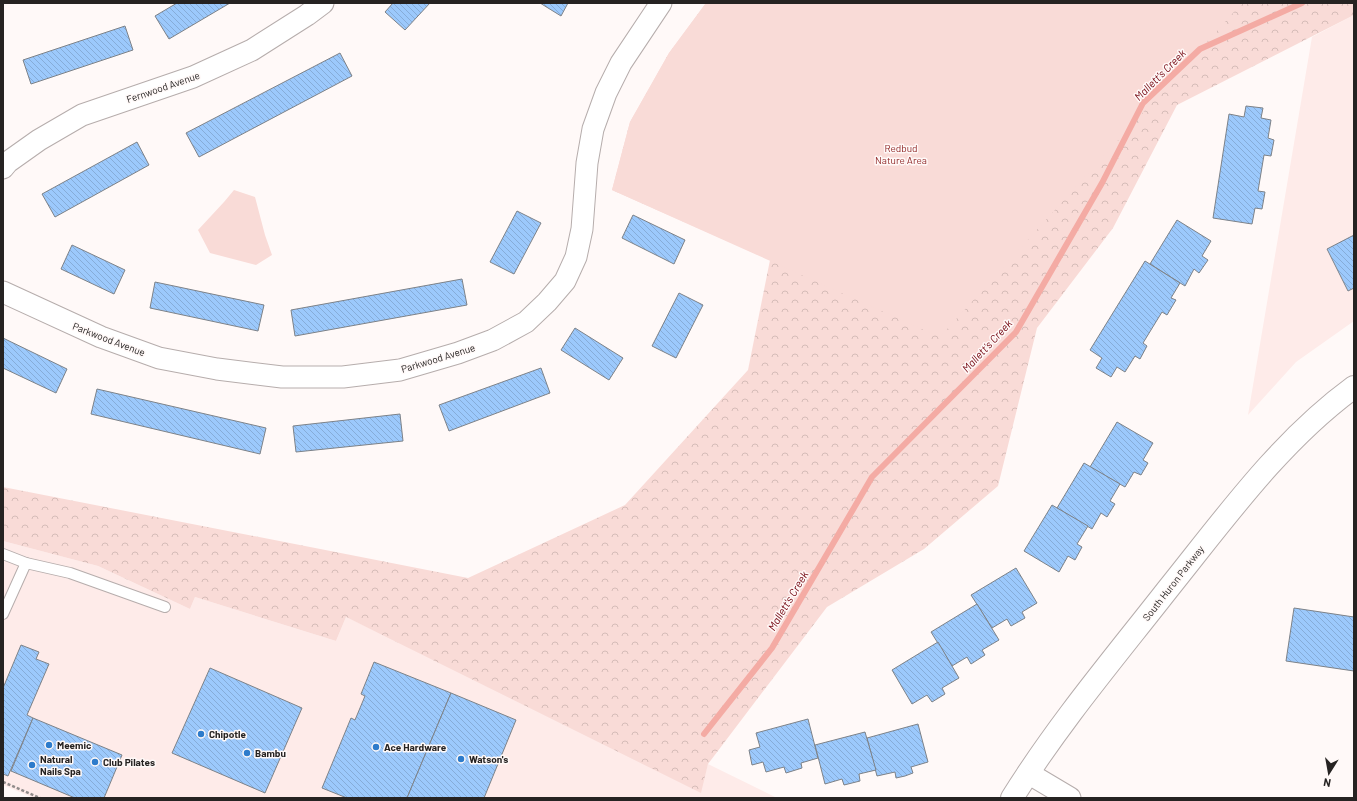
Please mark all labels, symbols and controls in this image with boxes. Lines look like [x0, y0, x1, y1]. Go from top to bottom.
water label: Mallett's Creek [1131, 46, 1188, 103]
street label: Fernwood Avenue [125, 69, 201, 105]
park label: Redbud Nature Area [875, 142, 927, 166]
water label: Mallett's Creek [959, 316, 1015, 375]
street label: Parkwood Avenue [71, 320, 147, 358]
street label: Parkwood Avenue [400, 341, 476, 375]
street label: South Huron Parkway [1140, 543, 1206, 623]
water label: Mallett's Creek [765, 568, 811, 633]
place label: Chipotle [209, 728, 246, 740]
marker: Chipotle [196, 729, 206, 739]
place label: Meemic [57, 739, 92, 751]
marker: Meemic [44, 740, 54, 750]
place label: Ace Hardware [384, 741, 447, 753]
marker: Ace Hardware [371, 742, 381, 752]
place label: Bambu [255, 747, 286, 759]
marker: Bambu [242, 748, 252, 758]
place label: Natural Nails Spa [40, 753, 81, 777]
place label: Watson's [469, 753, 508, 765]
north arrow [1309, 753, 1349, 793]
marker: Watson's [456, 754, 466, 764]
place label: Club Pilates [103, 756, 155, 768]
marker: Club Pilates [90, 757, 100, 767]
marker: Natural Nails Spa [27, 760, 37, 770]
text: N [1322, 776, 1332, 790]

